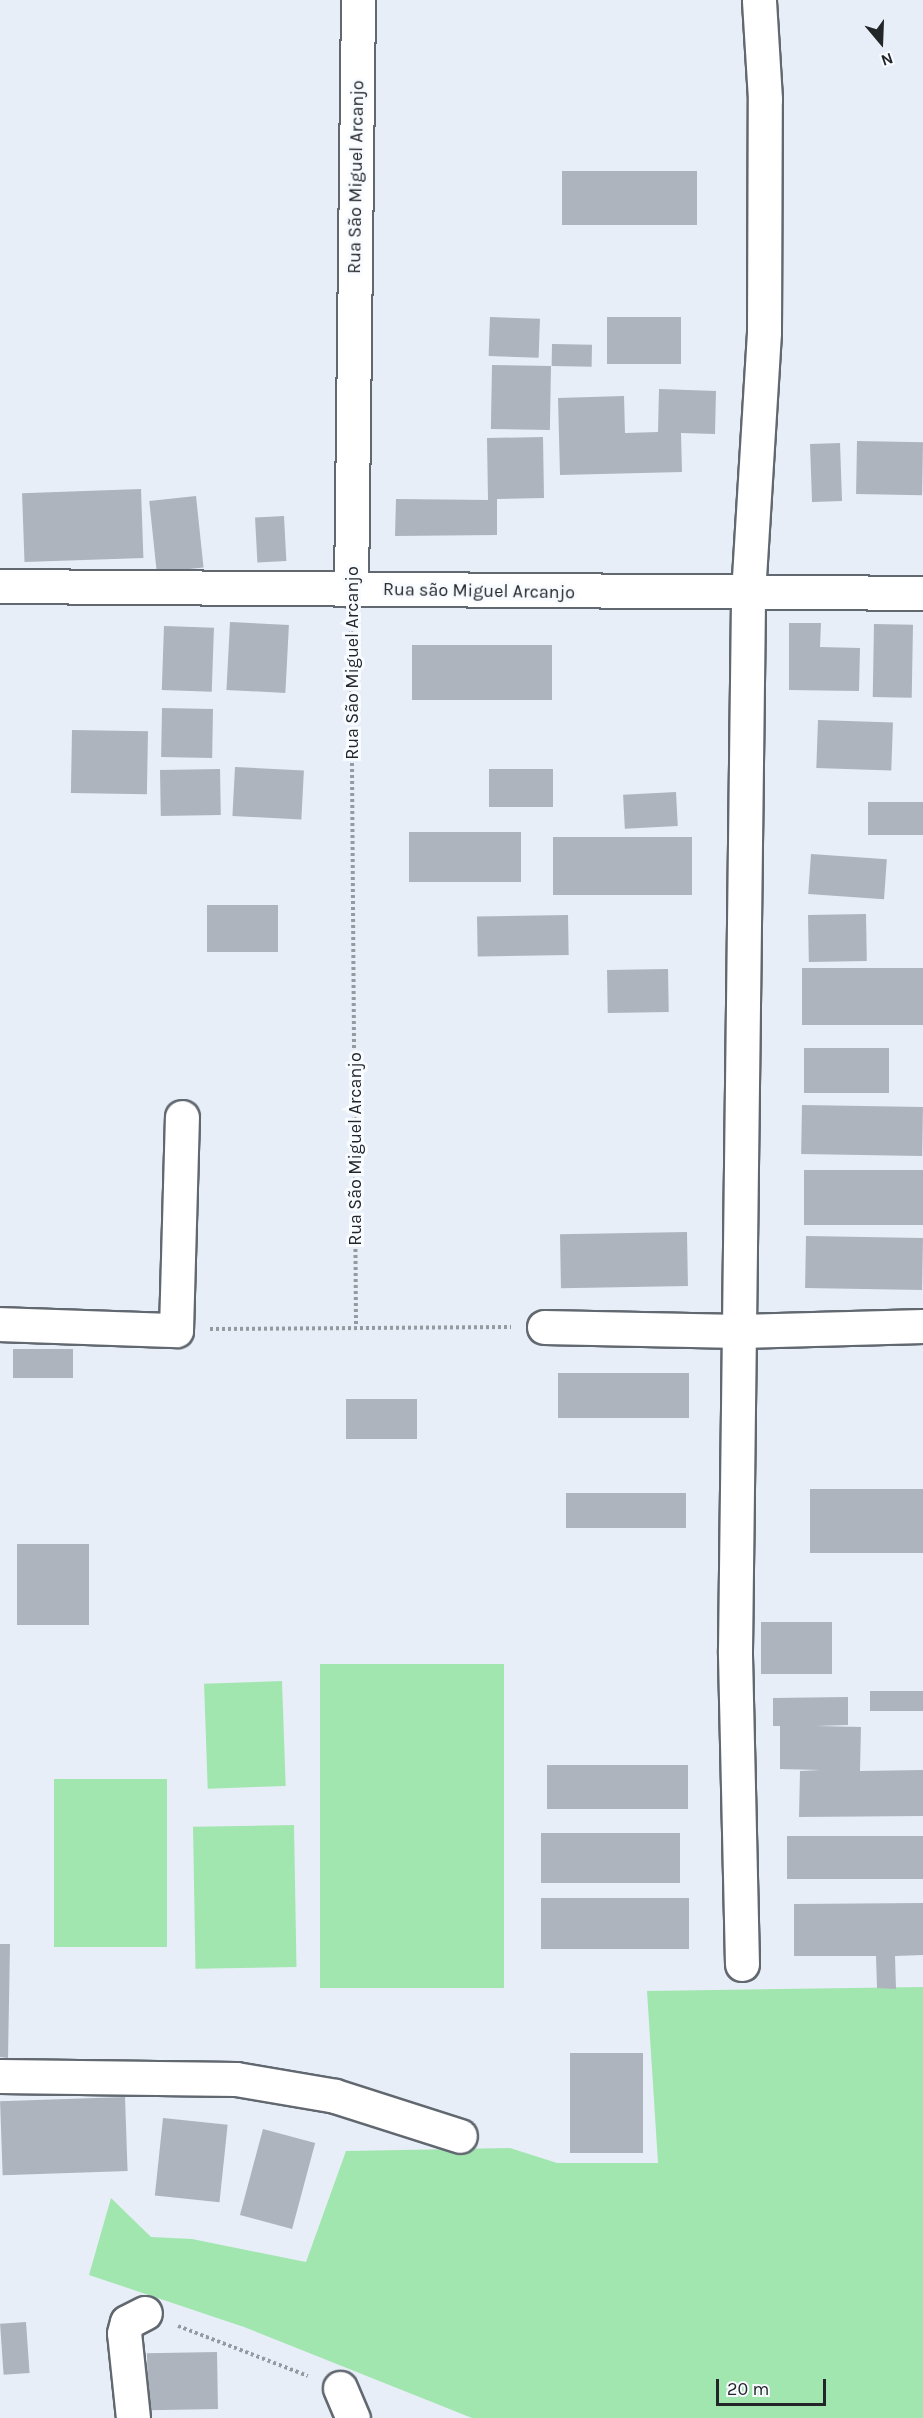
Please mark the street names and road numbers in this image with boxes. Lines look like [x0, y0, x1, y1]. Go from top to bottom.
street label: Rua São Miguel Arcanjo [344, 80, 368, 274]
street label: Rua São Miguel Arcanjo [341, 566, 363, 760]
street label: Rua são Miguel Arcanjo [383, 579, 575, 603]
street label: Rua São Miguel Arcanjo [344, 1052, 366, 1246]

